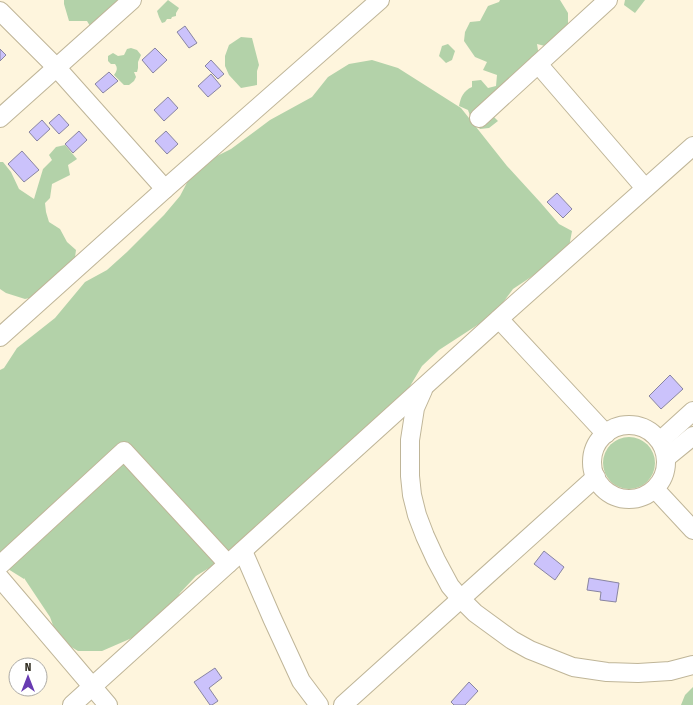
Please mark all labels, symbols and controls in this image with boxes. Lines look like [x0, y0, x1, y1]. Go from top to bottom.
north arrow [8, 657, 48, 697]
text: N [25, 661, 31, 674]

